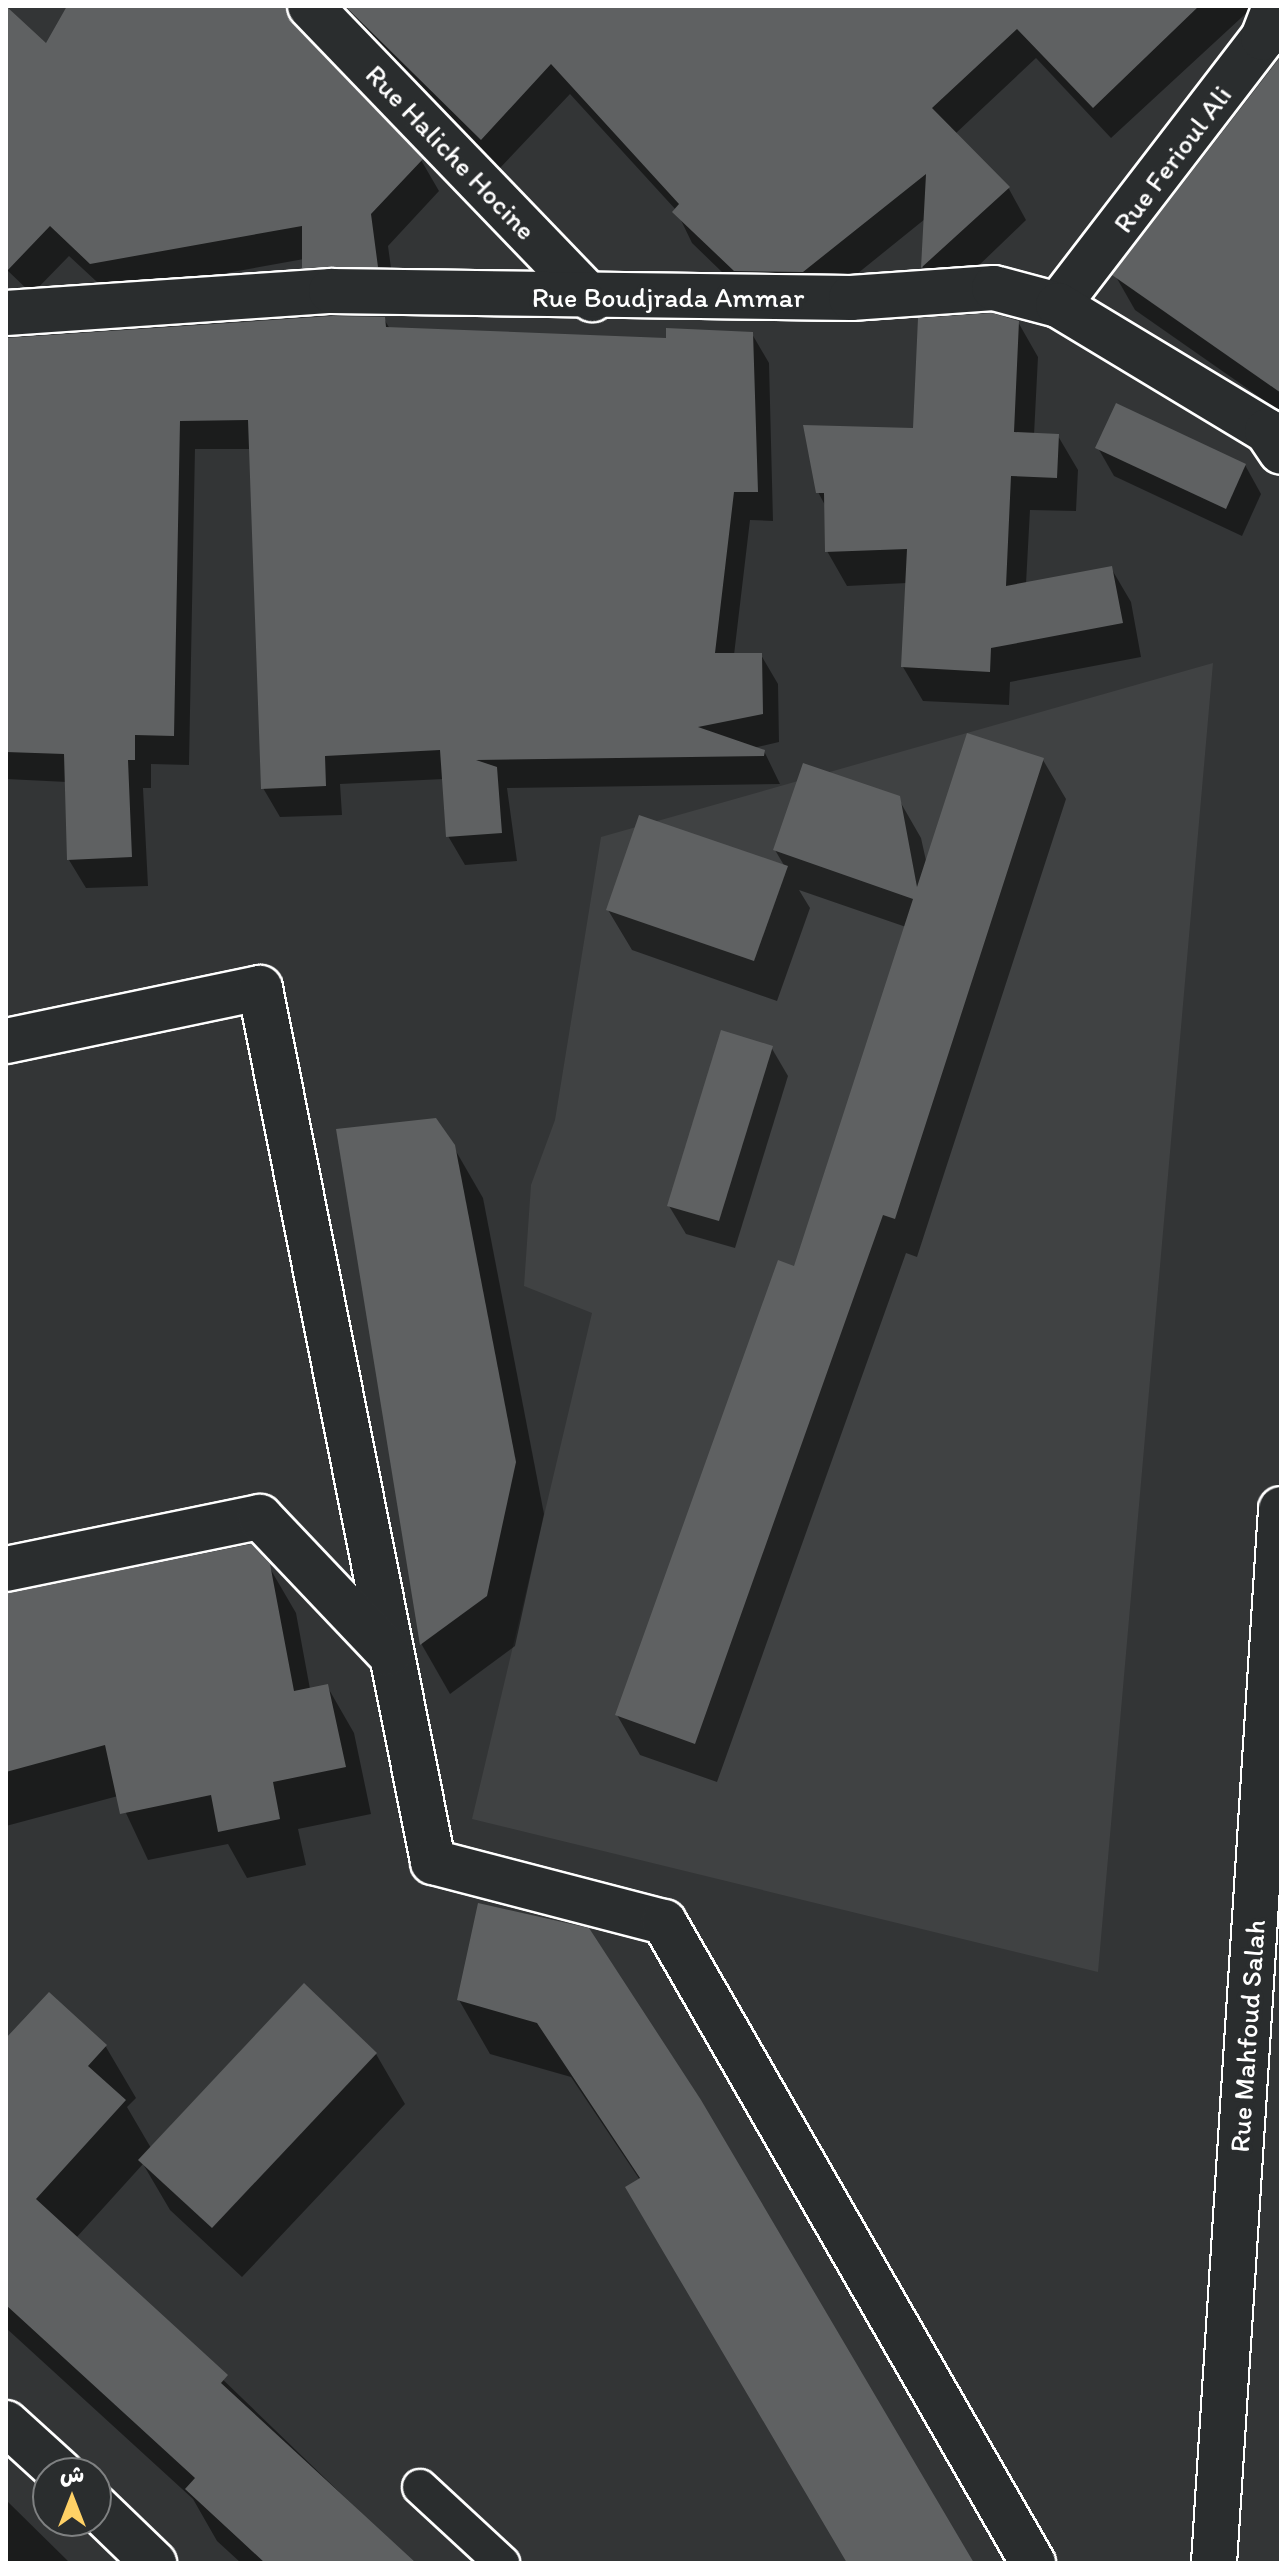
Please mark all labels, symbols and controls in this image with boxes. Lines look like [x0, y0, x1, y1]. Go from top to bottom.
street label: Rue Haliche Hocine [359, 57, 543, 247]
street label: Rue Ferioul Ali [1106, 79, 1238, 239]
street label: Rue Boudjrada Ammar [531, 280, 805, 314]
street label: Rue Mahfoud Salah [1222, 1919, 1272, 2153]
north arrow [32, 2457, 112, 2537]
text: ش [60, 2461, 84, 2488]

